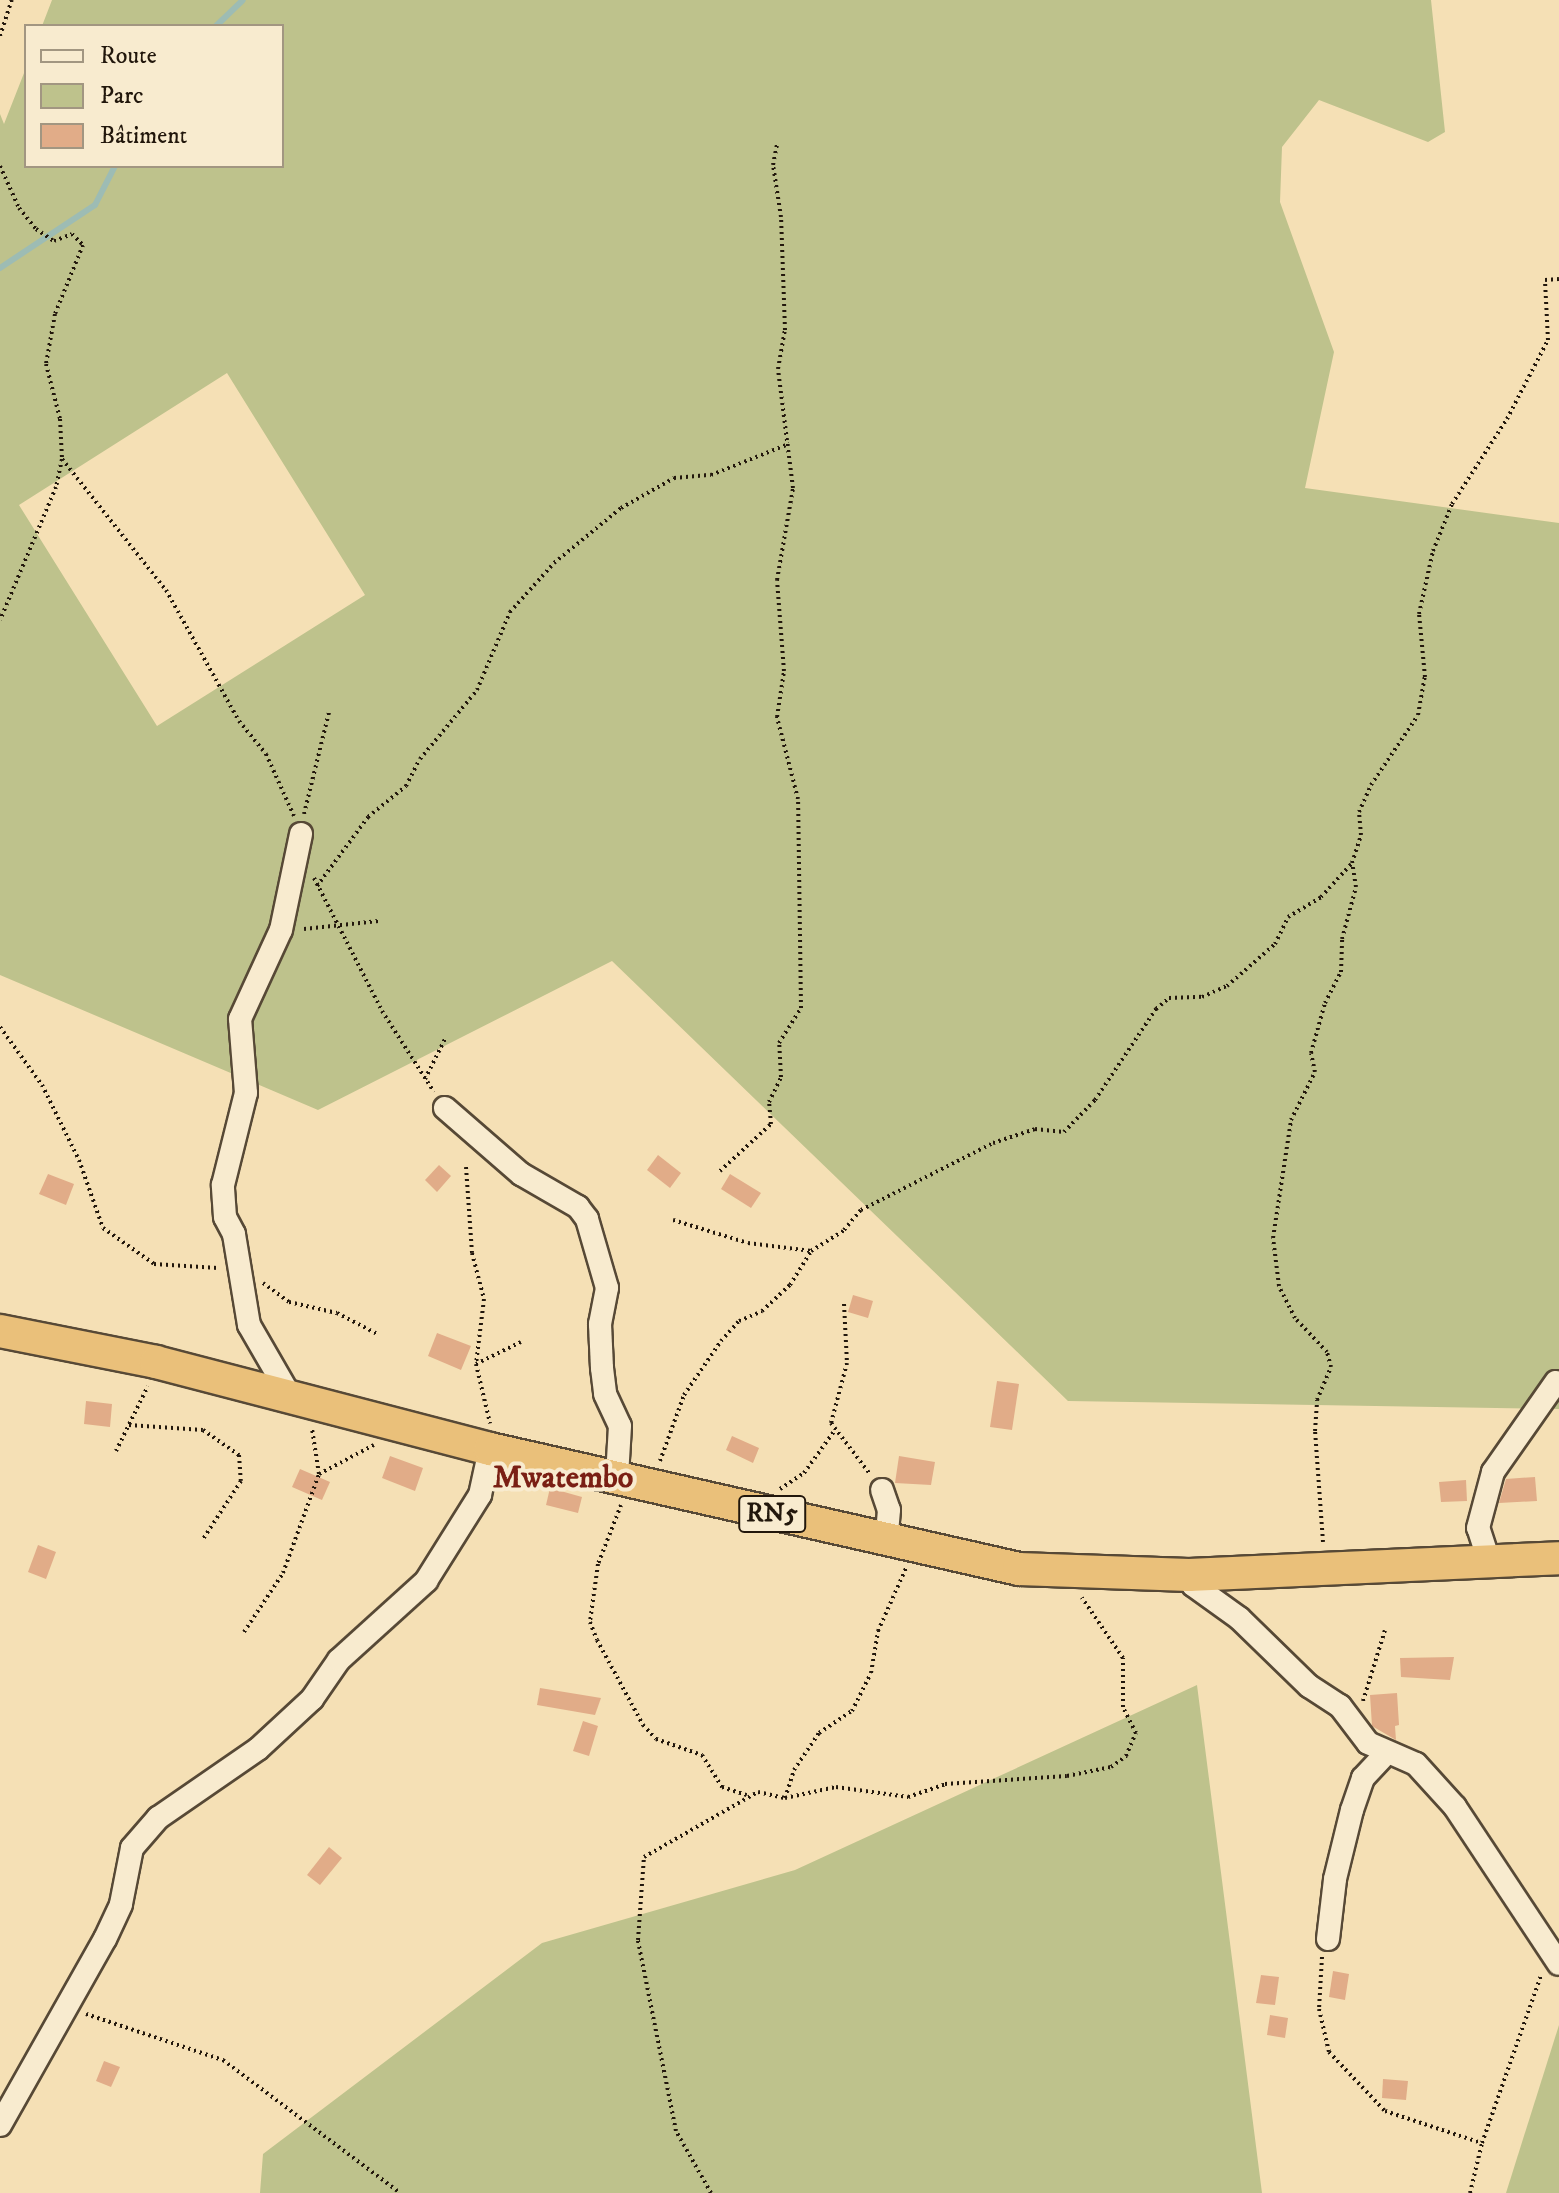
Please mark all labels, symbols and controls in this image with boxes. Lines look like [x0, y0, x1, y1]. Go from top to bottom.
legend [24, 24, 284, 168]
text: Route [100, 41, 157, 71]
text: Parc [100, 81, 143, 111]
text: Bâtiment [100, 121, 187, 151]
district label: Mwatembo [493, 1459, 633, 1497]
road number: RN5 [738, 1492, 806, 1536]

